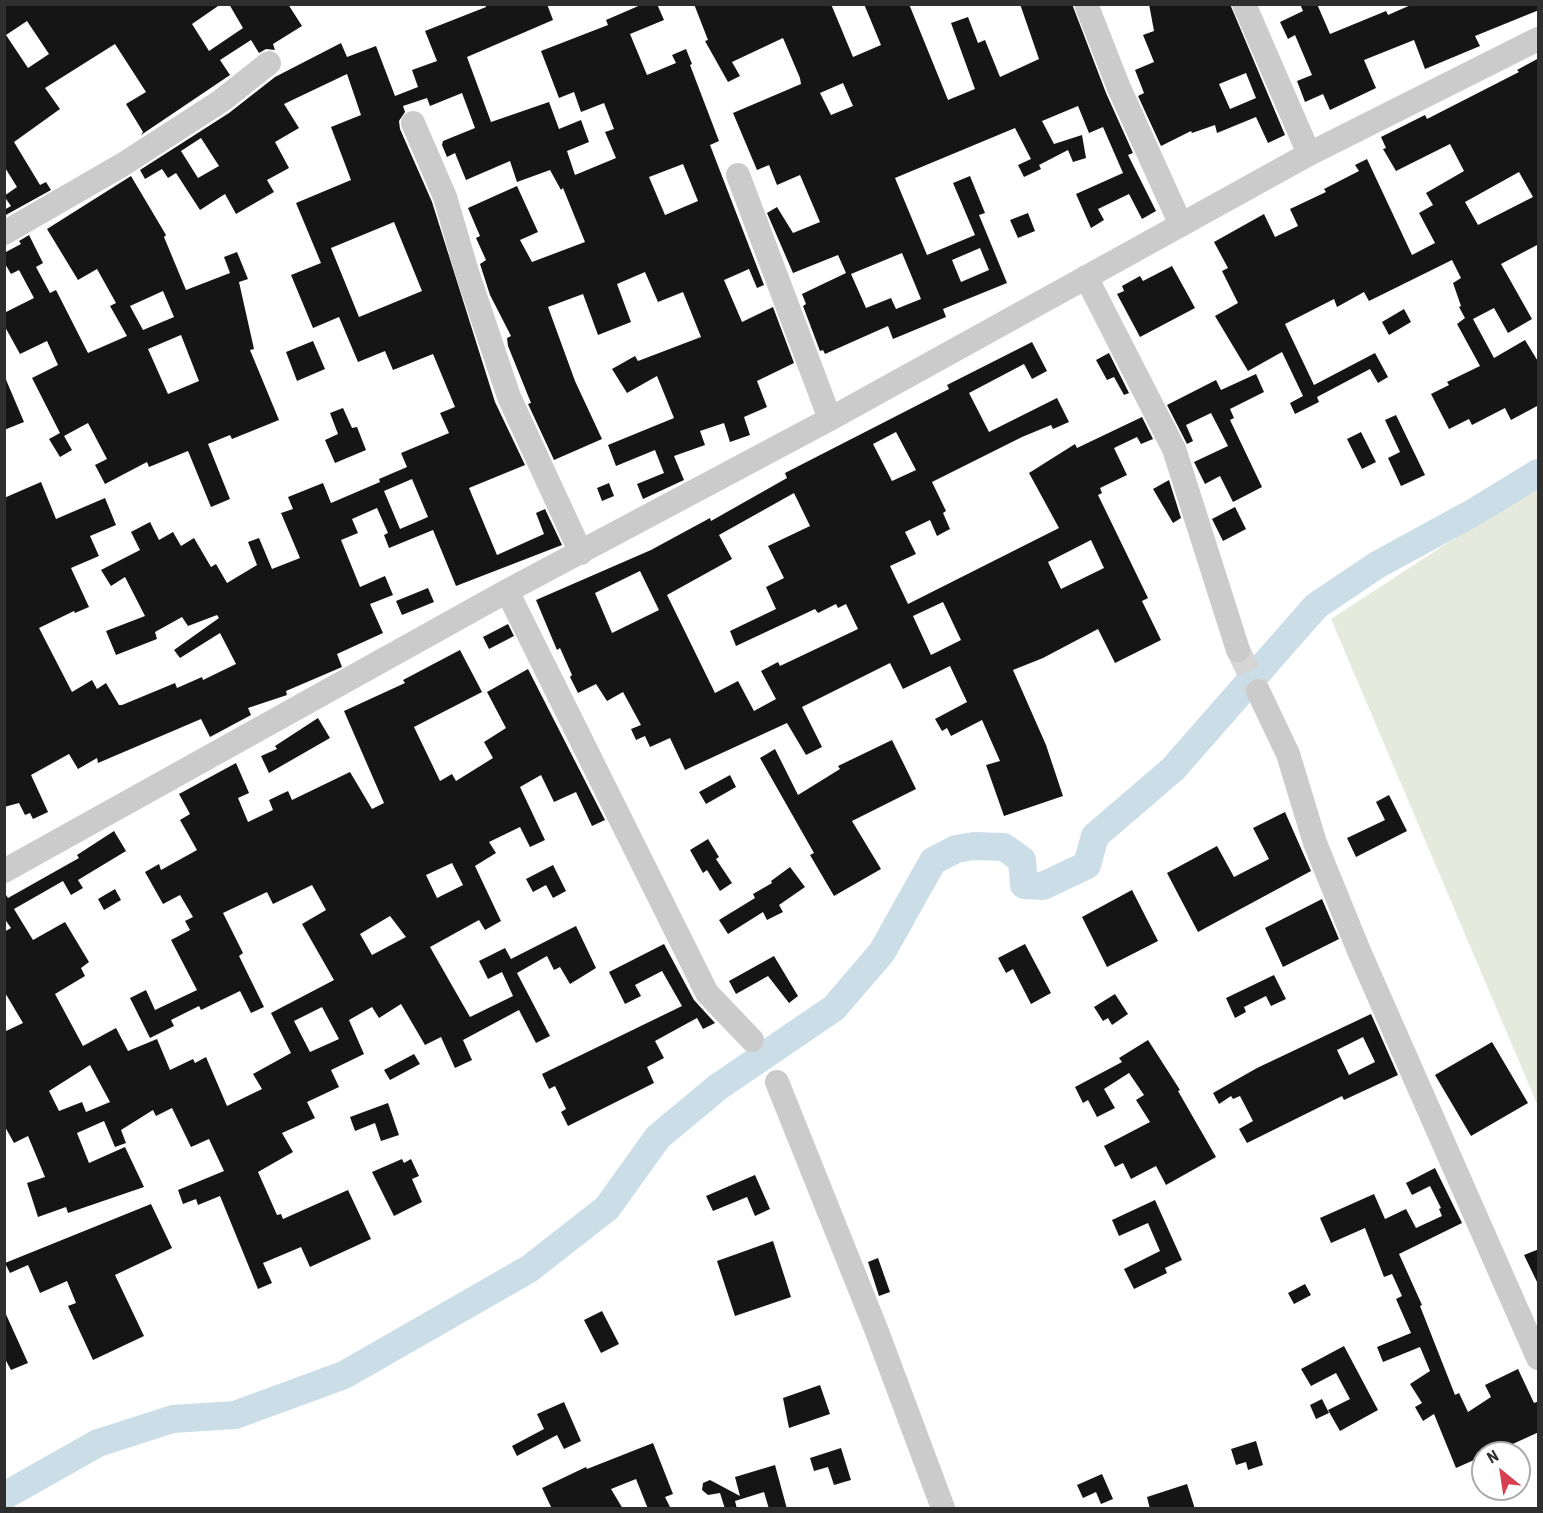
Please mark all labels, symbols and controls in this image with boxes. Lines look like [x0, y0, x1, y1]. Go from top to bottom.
north arrow [1471, 1441, 1531, 1501]
text: N [1484, 1446, 1502, 1467]

